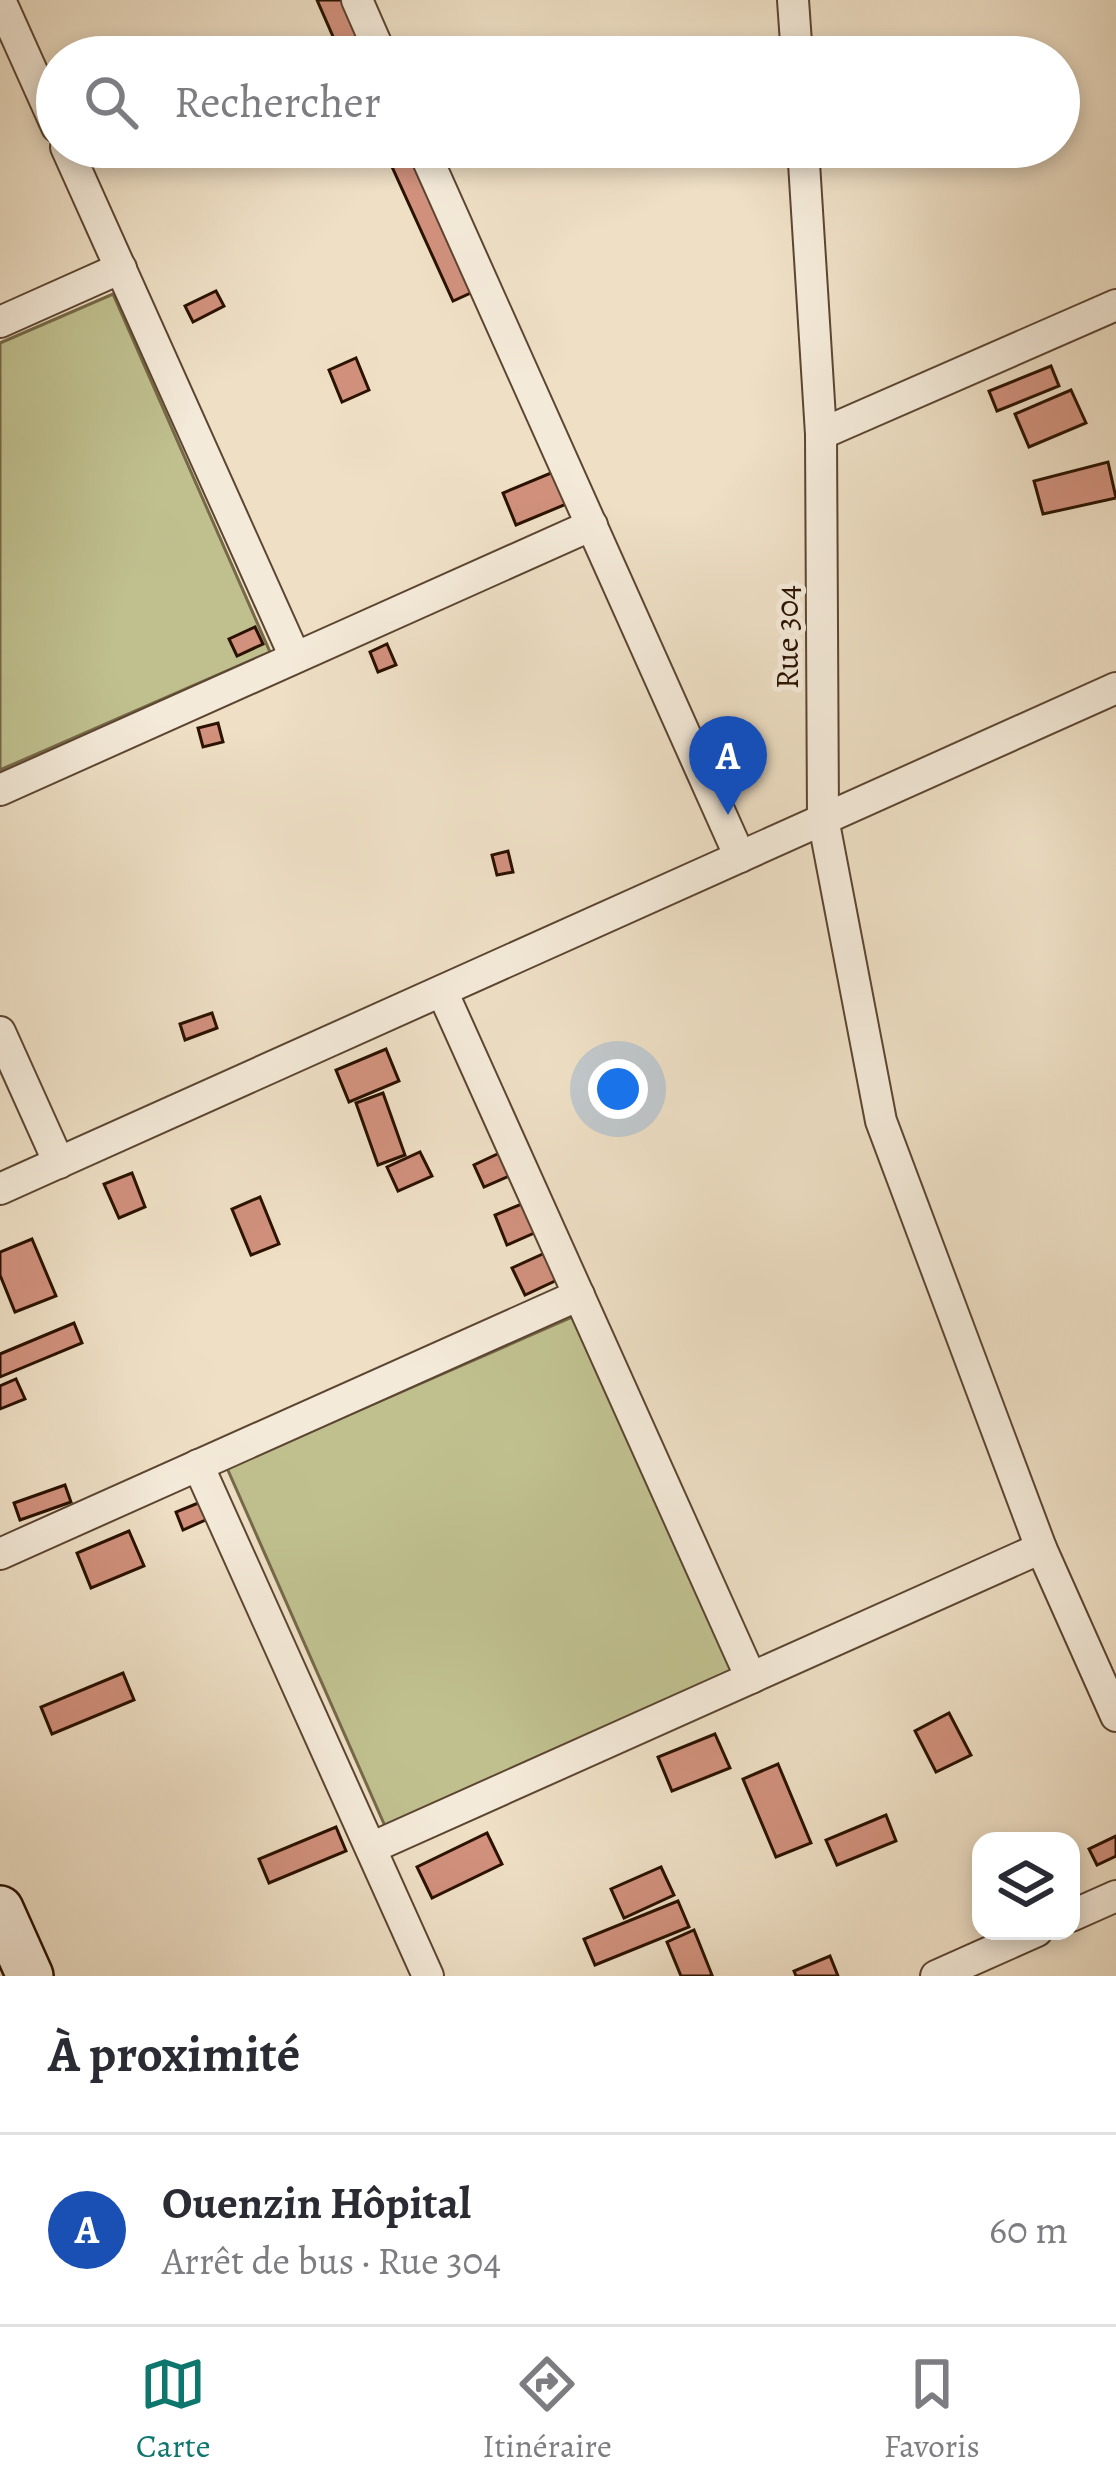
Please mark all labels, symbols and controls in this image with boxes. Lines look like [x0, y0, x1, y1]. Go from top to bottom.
search box [36, 36, 1080, 168]
icon: search [78, 69, 144, 135]
text: Rechercher [174, 71, 381, 133]
street label: Rue 304 [764, 585, 809, 689]
pin: A [689, 716, 767, 815]
your location [588, 1059, 648, 1119]
map controls [972, 1832, 1080, 1940]
button: layers [972, 1832, 1080, 1940]
text: À proximité [48, 2019, 300, 2089]
text: Ouenzin Hôpital [162, 2172, 471, 2234]
text: A [75, 2203, 99, 2256]
text: 60 m [989, 2203, 1068, 2256]
text: Arrêt de bus · Rue 304 [162, 2234, 501, 2287]
tab: Carte [136, 2351, 210, 2468]
tab: Itinéraire [483, 2351, 612, 2468]
tab: Favoris [884, 2351, 980, 2468]

